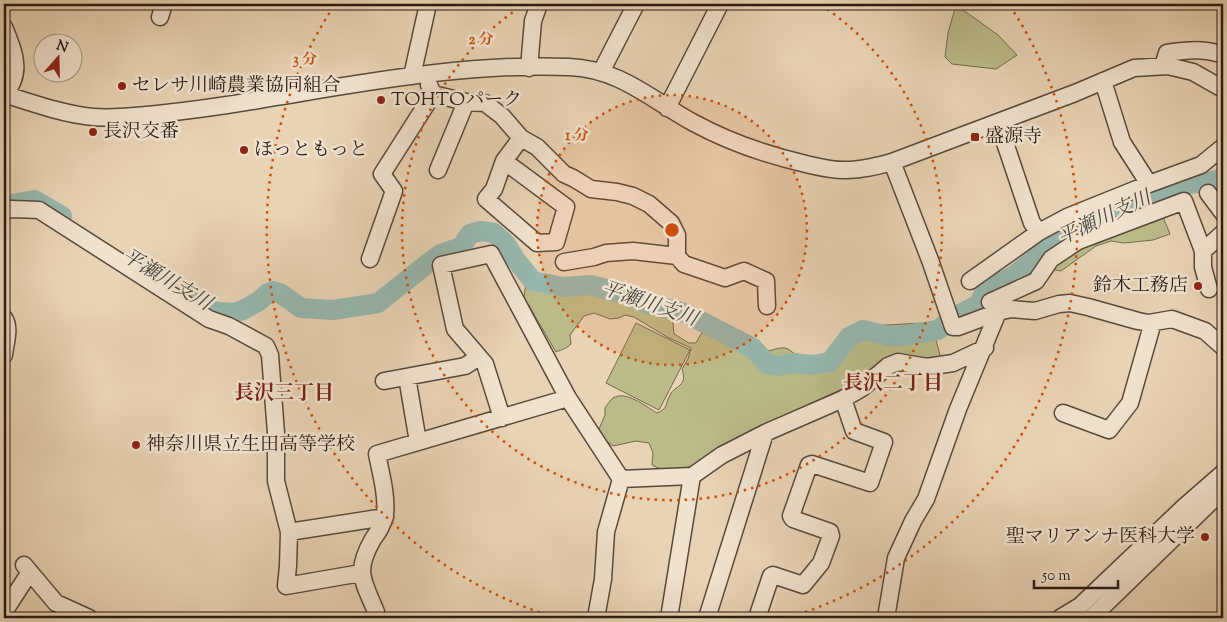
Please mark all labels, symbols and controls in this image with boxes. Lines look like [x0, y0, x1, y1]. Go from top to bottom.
text: 2 分 [468, 30, 494, 51]
north arrow [32, 32, 82, 82]
text: N [53, 36, 70, 59]
text: 3 分 [293, 50, 317, 71]
place label: セレサ川崎農業協同組合 [132, 73, 341, 100]
marker: セレサ川崎農業協同組合 [116, 80, 128, 92]
place label: TOHTOパーク [391, 87, 522, 114]
marker: TOHTOパーク [375, 94, 387, 106]
place label: 長沢交番 [103, 119, 179, 146]
place label: 盛源寺 [985, 124, 1042, 151]
marker: 長沢交番 [87, 126, 99, 138]
text: 1 分 [565, 126, 589, 147]
marker: 盛源寺 [969, 131, 981, 143]
place label: ほっともっと [254, 137, 368, 164]
marker: ほっともっと [238, 144, 250, 156]
water label: 平瀬川支川 [1054, 184, 1158, 253]
centre of rings [663, 221, 681, 239]
water label: 平瀬川支川 [116, 243, 218, 320]
place label: 鈴木工務店 [1093, 273, 1188, 300]
water label: 平瀬川支川 [597, 275, 703, 336]
marker: 鈴木工務店 [1192, 280, 1204, 292]
district label: 長沢二丁目 [843, 370, 943, 399]
district label: 長沢三丁目 [234, 380, 334, 409]
place label: 神奈川県立生田高等学校 [146, 432, 355, 459]
marker: 神奈川県立生田高等学校 [130, 439, 142, 451]
place label: 聖マリアンナ医科大学 [1006, 524, 1195, 551]
marker: 聖マリアンナ医科大学 [1199, 531, 1211, 543]
scale bar [1034, 557, 1118, 589]
text: 50 m [1041, 566, 1071, 587]

